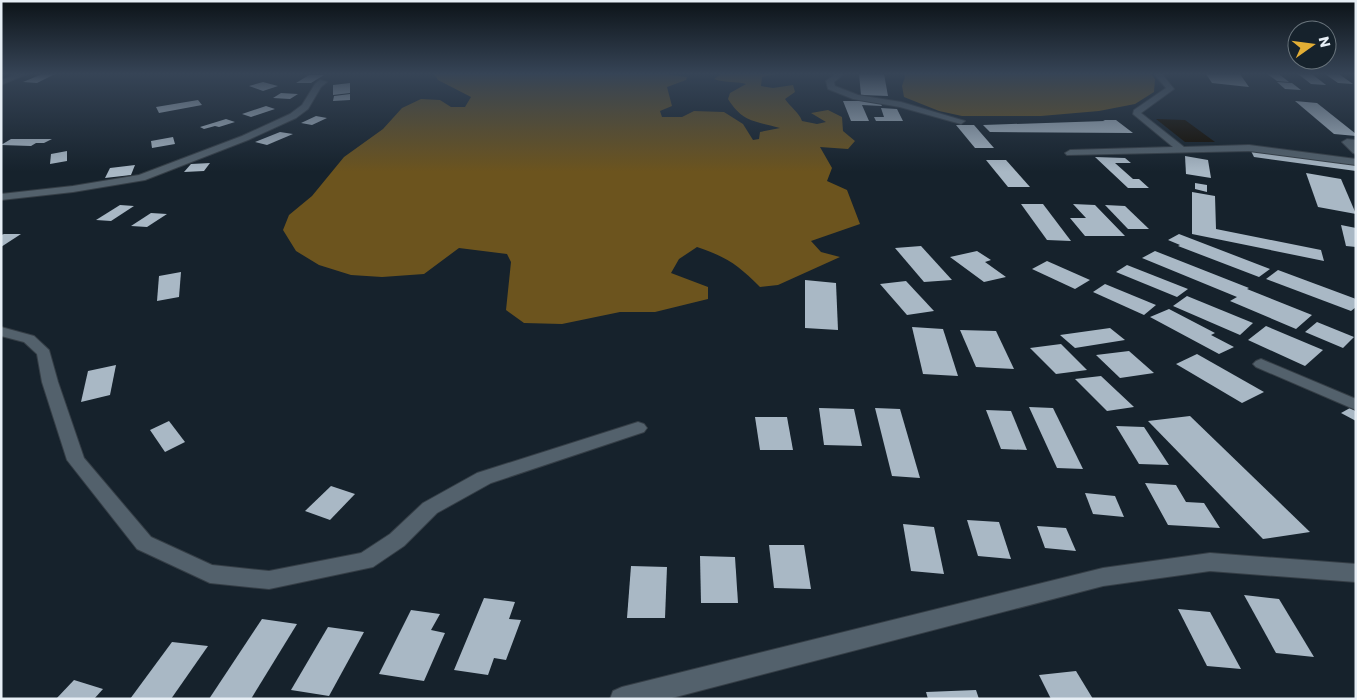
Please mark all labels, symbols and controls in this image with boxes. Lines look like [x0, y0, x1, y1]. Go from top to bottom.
north arrow [1287, 20, 1337, 70]
text: N [1314, 34, 1336, 49]

